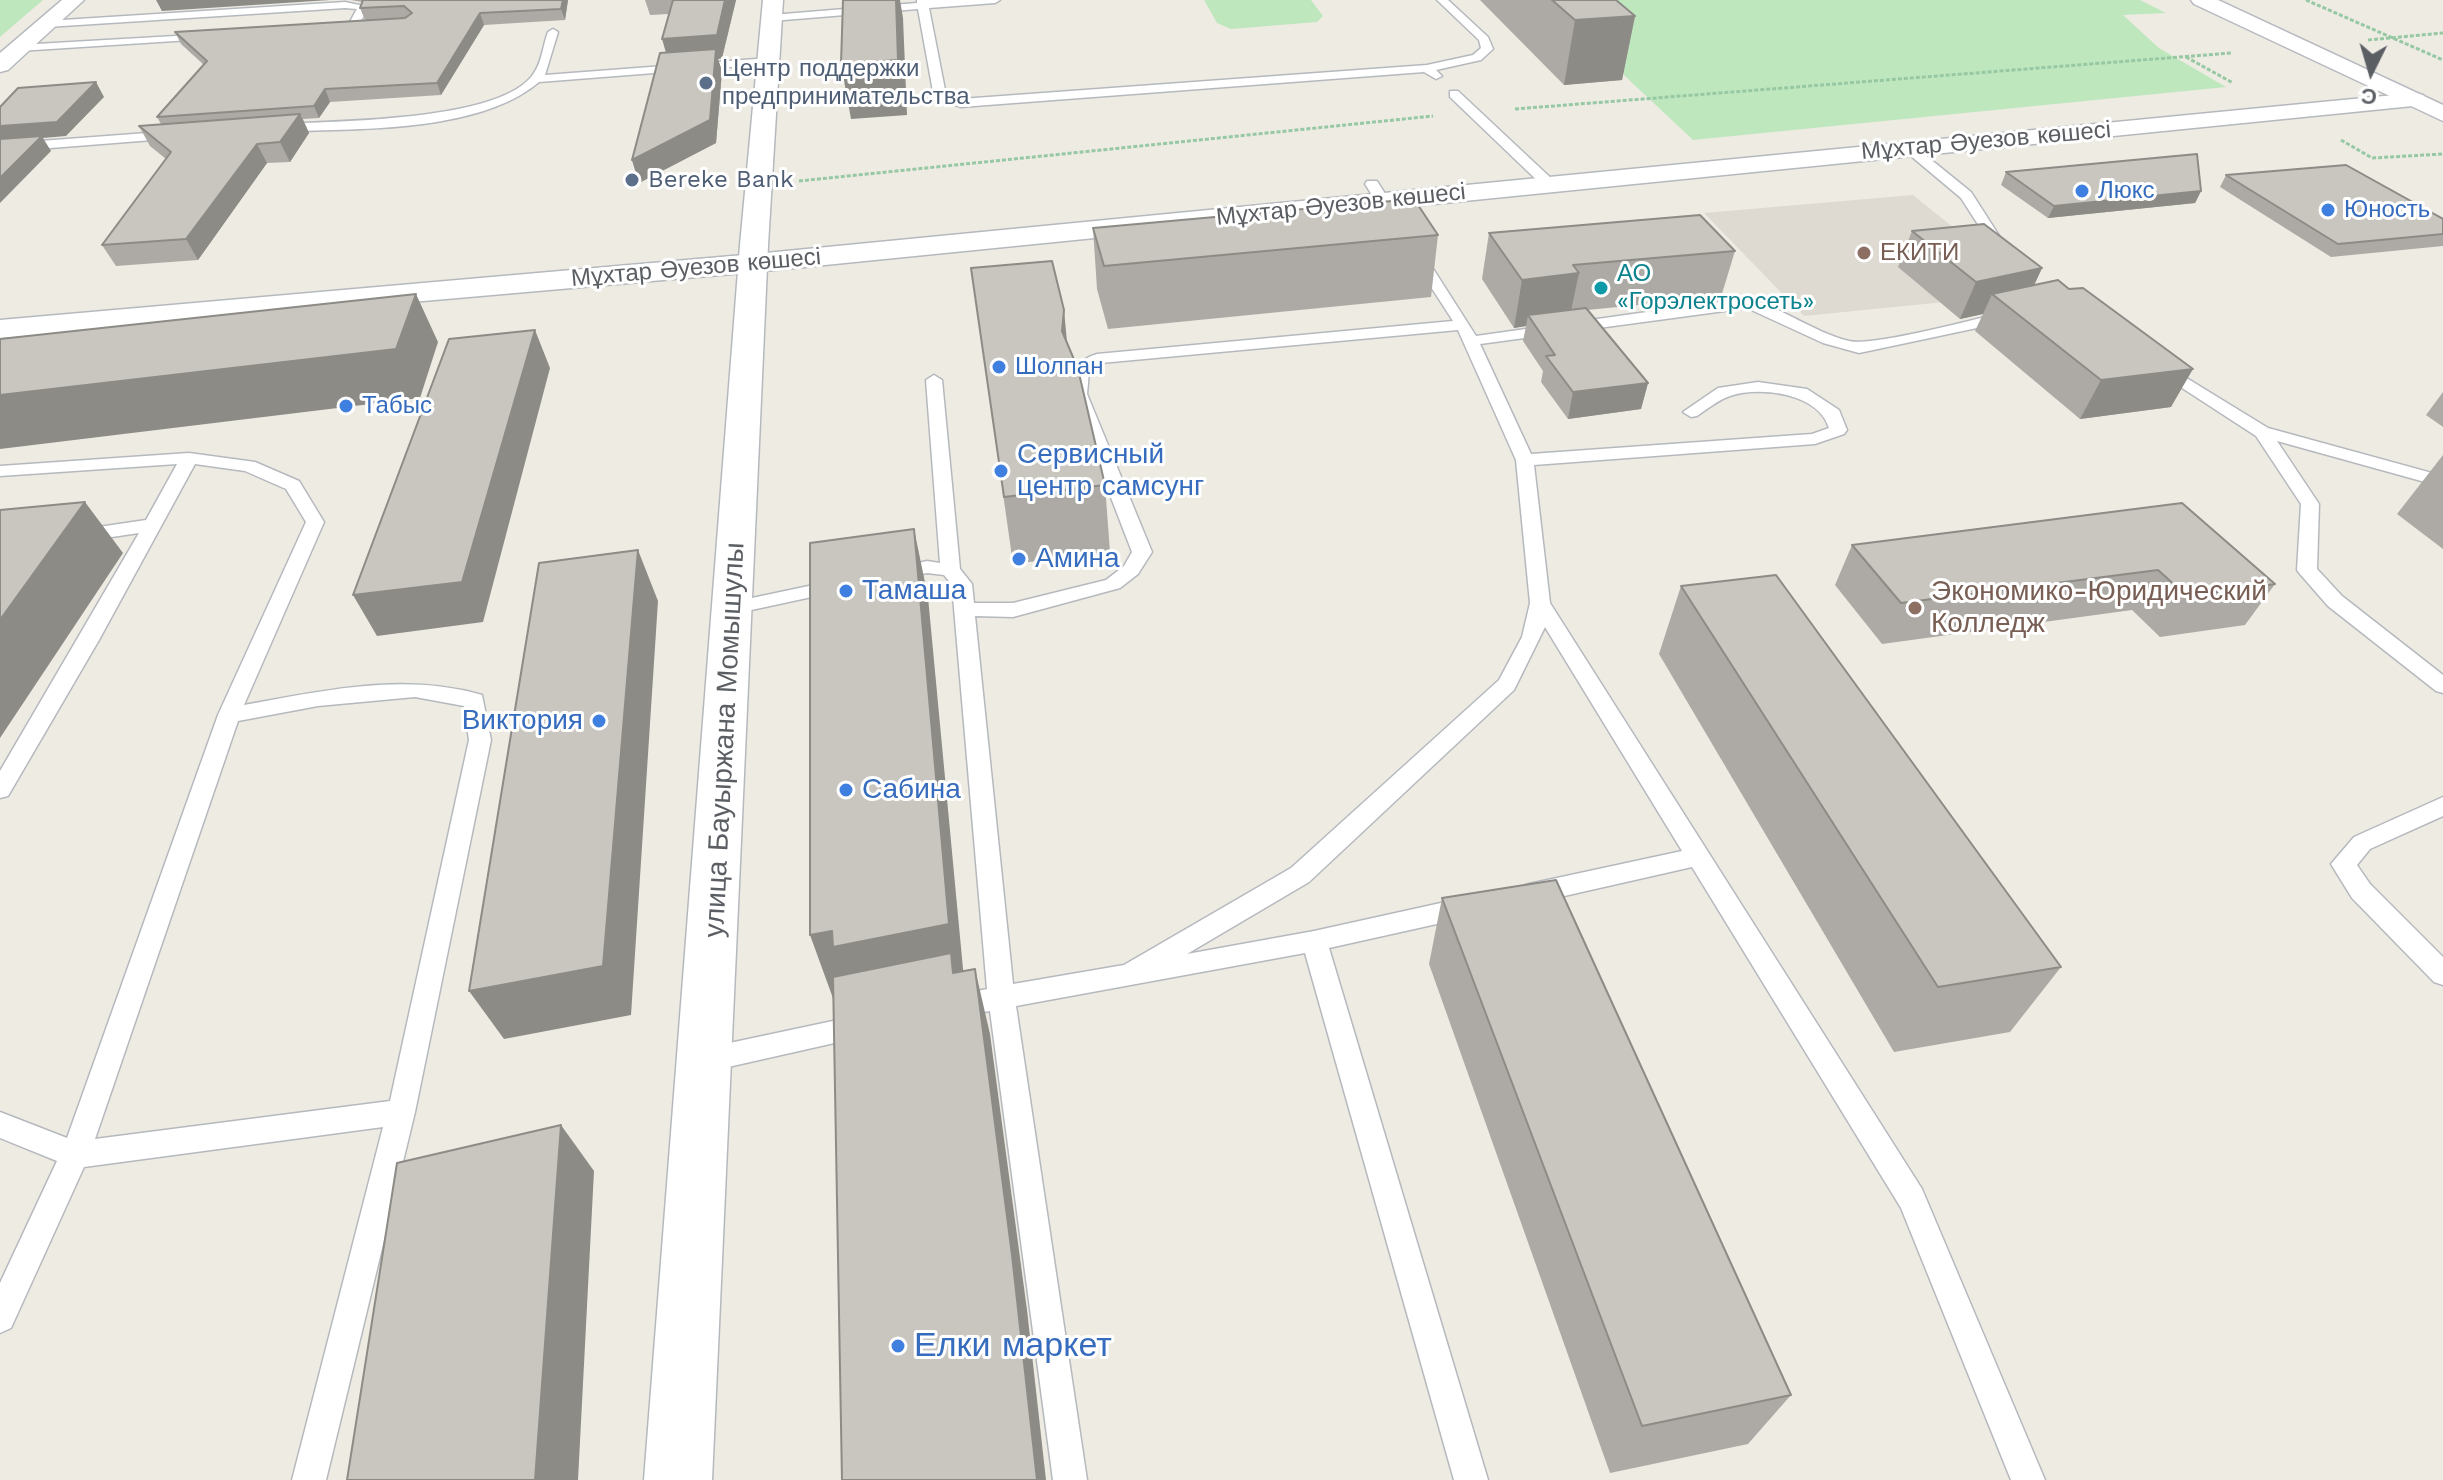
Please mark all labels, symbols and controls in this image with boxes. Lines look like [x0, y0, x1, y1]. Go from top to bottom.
north arrow [2331, 32, 2411, 112]
place label: Центр поддержки предпринимательства [722, 55, 970, 111]
marker: Центр поддержки предпринимательства [697, 74, 715, 92]
text: С [2360, 83, 2378, 110]
street label: Мұхтар Әуезов көшесі [1860, 116, 2112, 166]
place label: Bereke Bank [648, 166, 794, 194]
marker: Bereke Bank [623, 171, 641, 189]
place label: Люкс [2098, 177, 2155, 205]
street label: Мұхтар Әуезов көшесі [1215, 178, 1467, 232]
marker: Люкс [2073, 182, 2091, 200]
place label: Юность [2344, 196, 2430, 224]
marker: Юность [2319, 201, 2337, 219]
place label: ЕКИТИ [1880, 239, 1959, 267]
street label: Мұхтар Әуезов көшесі [570, 243, 822, 293]
marker: ЕКИТИ [1855, 244, 1873, 262]
place label: АО «Горэлектросеть» [1617, 260, 1814, 316]
marker: АО «Горэлектросеть» [1592, 279, 1610, 297]
place label: Шолпан [1015, 353, 1103, 381]
marker: Шолпан [990, 358, 1008, 376]
place label: Табыс [362, 392, 432, 420]
marker: Табыс [337, 397, 355, 415]
place label: Сервисный центр самсунг [1017, 438, 1204, 504]
marker: Сервисный центр самсунг [992, 462, 1010, 480]
street label: улица Бауыржана Момышулы [698, 542, 752, 938]
place label: Амина [1035, 542, 1120, 576]
marker: Амина [1010, 550, 1028, 568]
place label: Тамаша [862, 574, 966, 608]
place label: Экономико-Юридический Колледж [1931, 575, 2267, 641]
marker: Тамаша [837, 582, 855, 600]
marker: Экономико-Юридический Колледж [1906, 599, 1924, 617]
place label: Виктория [462, 704, 583, 738]
marker: Виктория [590, 712, 608, 730]
place label: Сабина [862, 773, 961, 807]
marker: Сабина [837, 781, 855, 799]
place label: Елки маркет [914, 1326, 1112, 1366]
marker: Елки маркет [889, 1337, 907, 1355]

